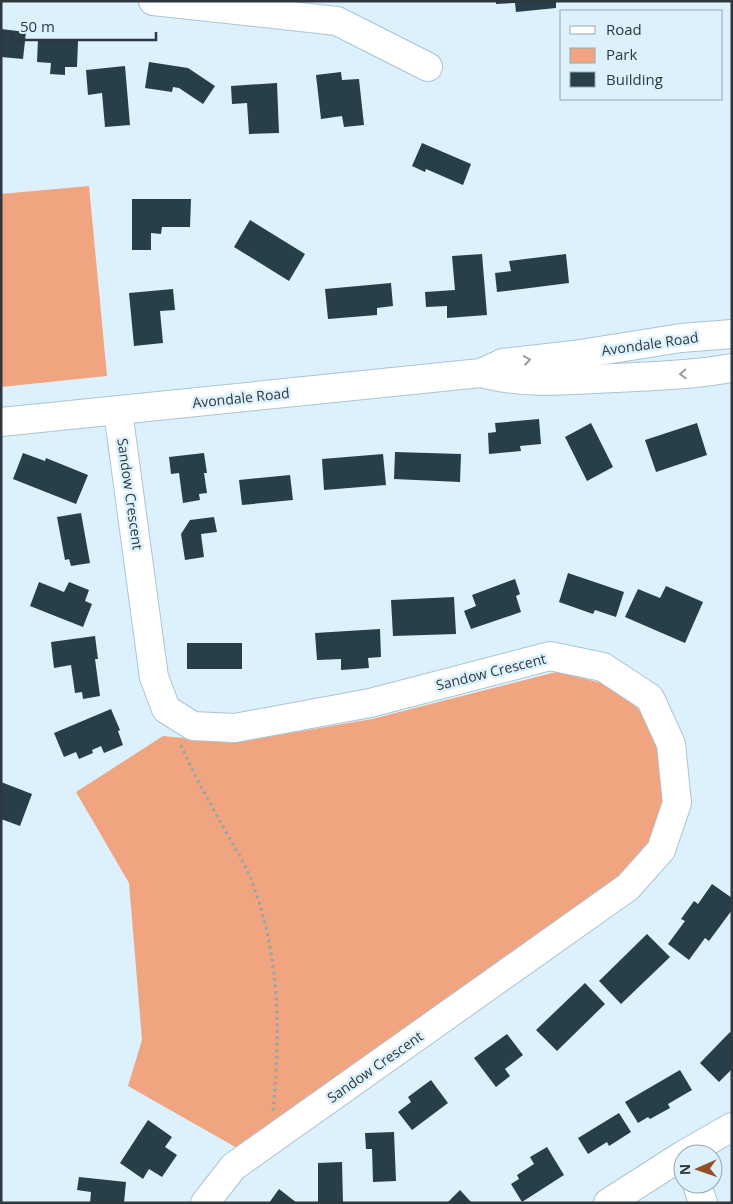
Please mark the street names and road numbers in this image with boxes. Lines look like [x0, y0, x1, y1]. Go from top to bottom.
street label: Avondale Road [600, 327, 700, 360]
street label: Avondale Road [191, 383, 290, 412]
street label: Sandow Crescent [113, 437, 148, 551]
street label: Sandow Crescent [434, 649, 548, 694]
street label: Sandow Crescent [323, 1026, 426, 1107]

